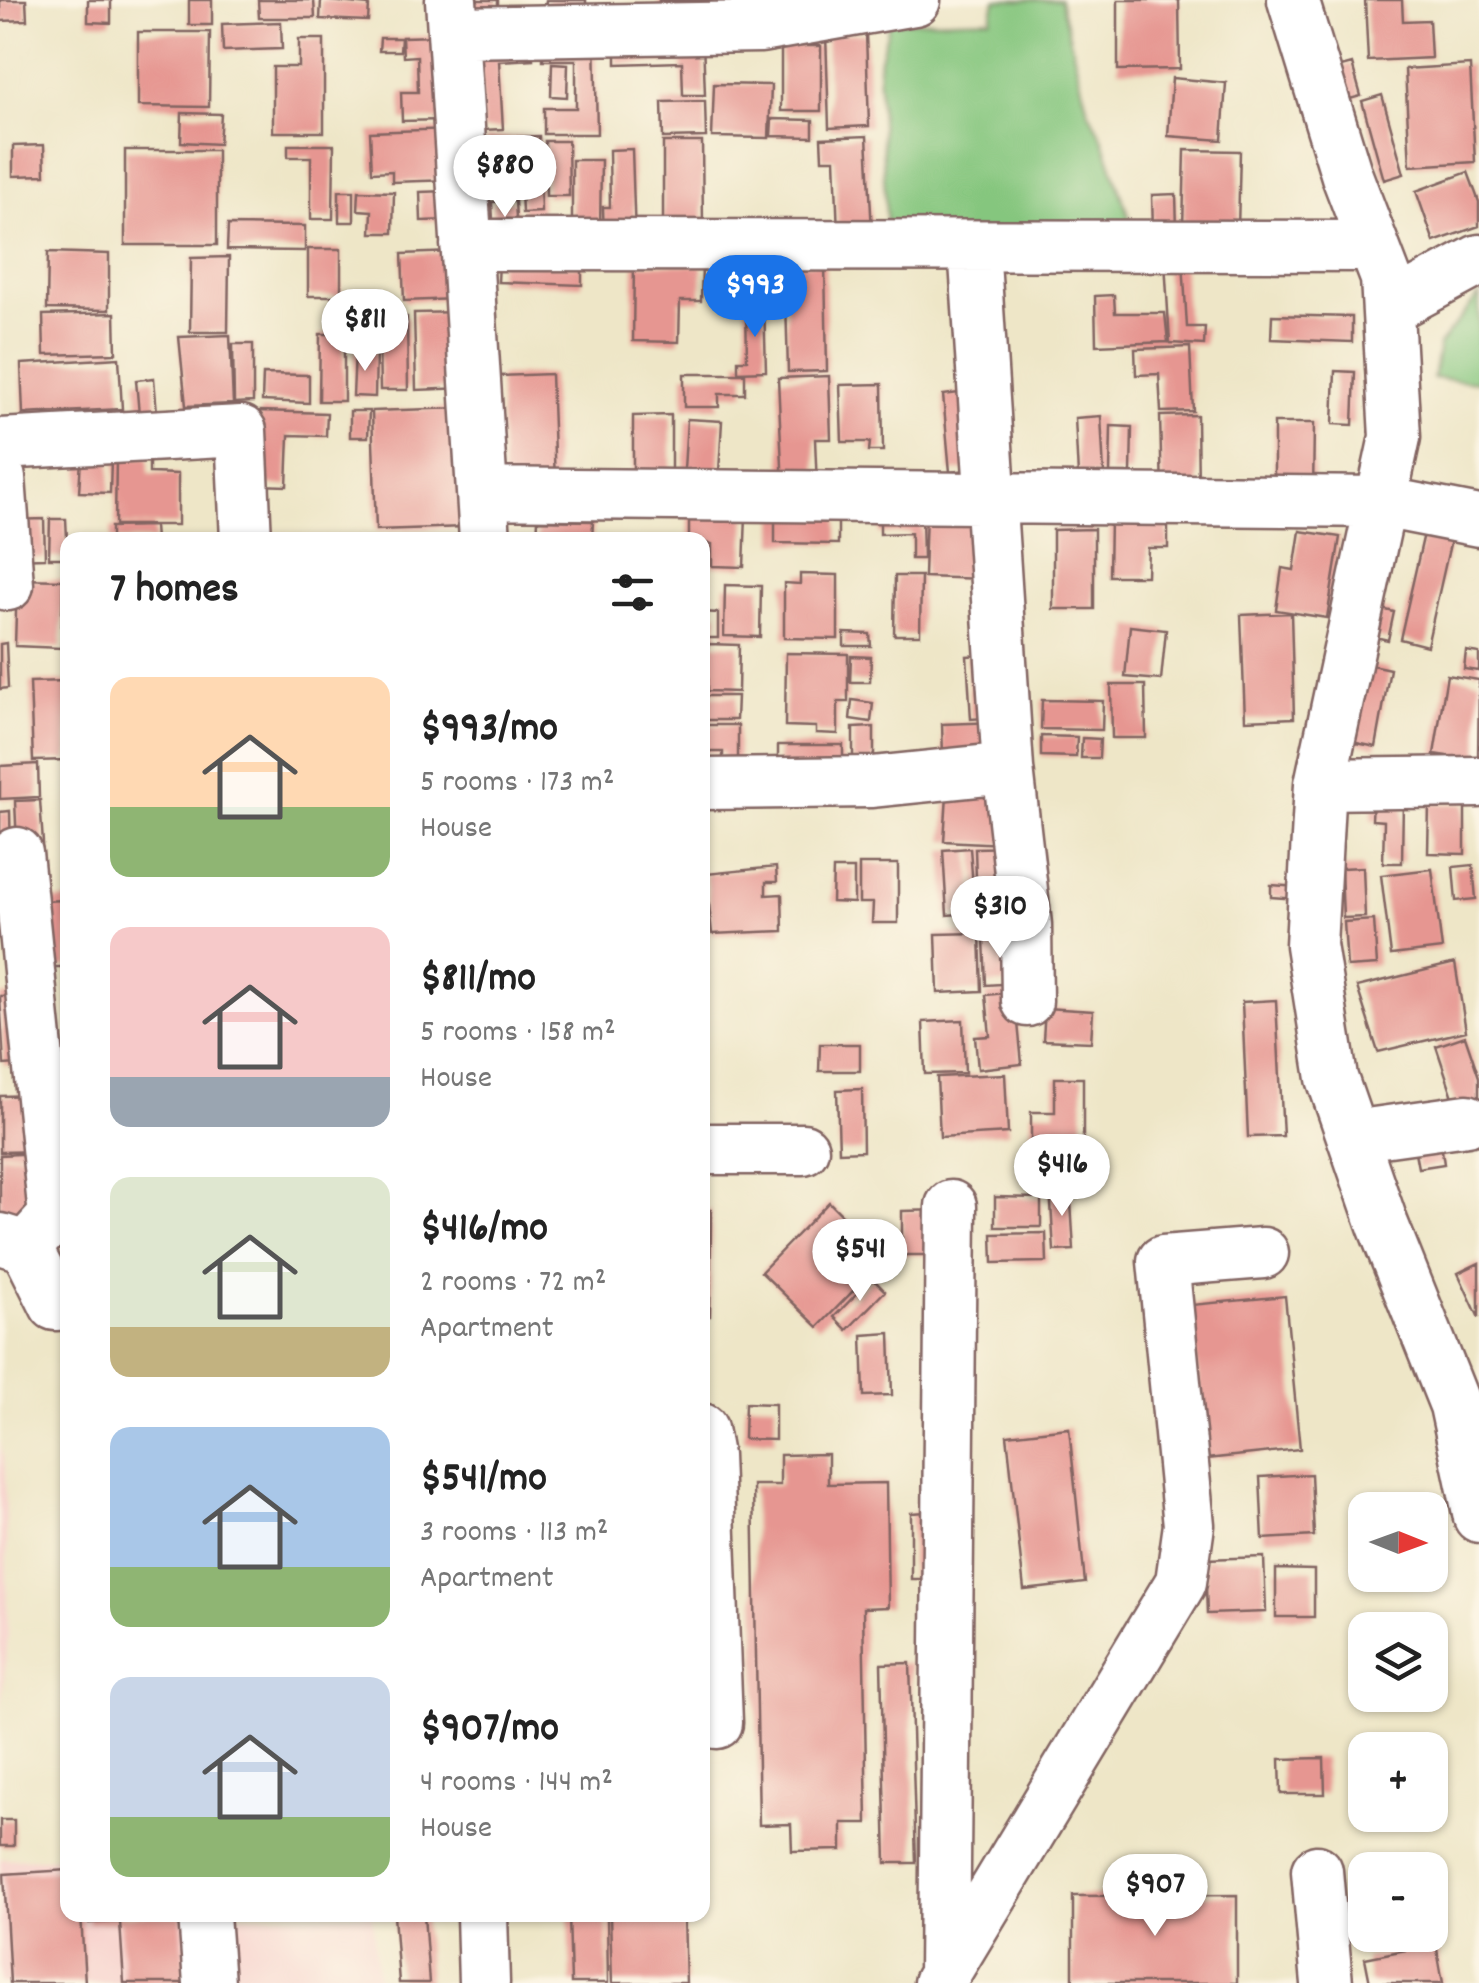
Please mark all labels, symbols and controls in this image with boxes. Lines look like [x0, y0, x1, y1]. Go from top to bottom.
pin: $880 [446, 135, 564, 220]
text: $880 [475, 144, 535, 190]
pin: $993 [696, 255, 814, 340]
text: $993 [725, 264, 785, 310]
pin: $811 [306, 289, 424, 374]
text: $811 [343, 298, 387, 344]
text: 7 homes [110, 562, 239, 622]
icon: filters [605, 565, 660, 620]
text: $993/mo [420, 701, 558, 761]
icon: home [190, 717, 310, 837]
text: 5 rooms · 173 m² [420, 761, 614, 807]
text: House [420, 807, 492, 853]
pin: $310 [941, 876, 1059, 961]
text: $310 [973, 885, 1027, 931]
text: $811/mo [420, 951, 536, 1011]
icon: home [190, 967, 310, 1087]
text: 5 rooms · 158 m² [420, 1011, 616, 1057]
text: House [420, 1057, 492, 1103]
pin: $416 [1003, 1134, 1121, 1219]
text: $416 [1036, 1143, 1088, 1189]
text: $416/mo [420, 1201, 548, 1261]
icon: home [190, 1217, 310, 1337]
pin: $541 [801, 1219, 919, 1304]
text: $541 [834, 1228, 886, 1274]
text: 2 rooms · 72 m² [420, 1261, 606, 1307]
text: Apartment [420, 1307, 554, 1353]
text: $541/mo [420, 1451, 547, 1511]
icon: home [190, 1467, 310, 1587]
north arrow [1348, 1492, 1448, 1592]
map controls [1348, 1492, 1448, 1952]
text: 3 rooms · 113 m² [420, 1511, 609, 1557]
text: Apartment [420, 1557, 554, 1603]
button: layers [1348, 1612, 1448, 1712]
text: $907/mo [420, 1701, 559, 1761]
icon: home [190, 1717, 310, 1837]
button: + [1348, 1732, 1448, 1832]
text: 4 rooms · 144 m² [420, 1761, 613, 1807]
text: House [420, 1807, 492, 1853]
button: − [1348, 1852, 1448, 1952]
pin: $907 [1096, 1854, 1214, 1939]
text: $907 [1125, 1863, 1185, 1909]

